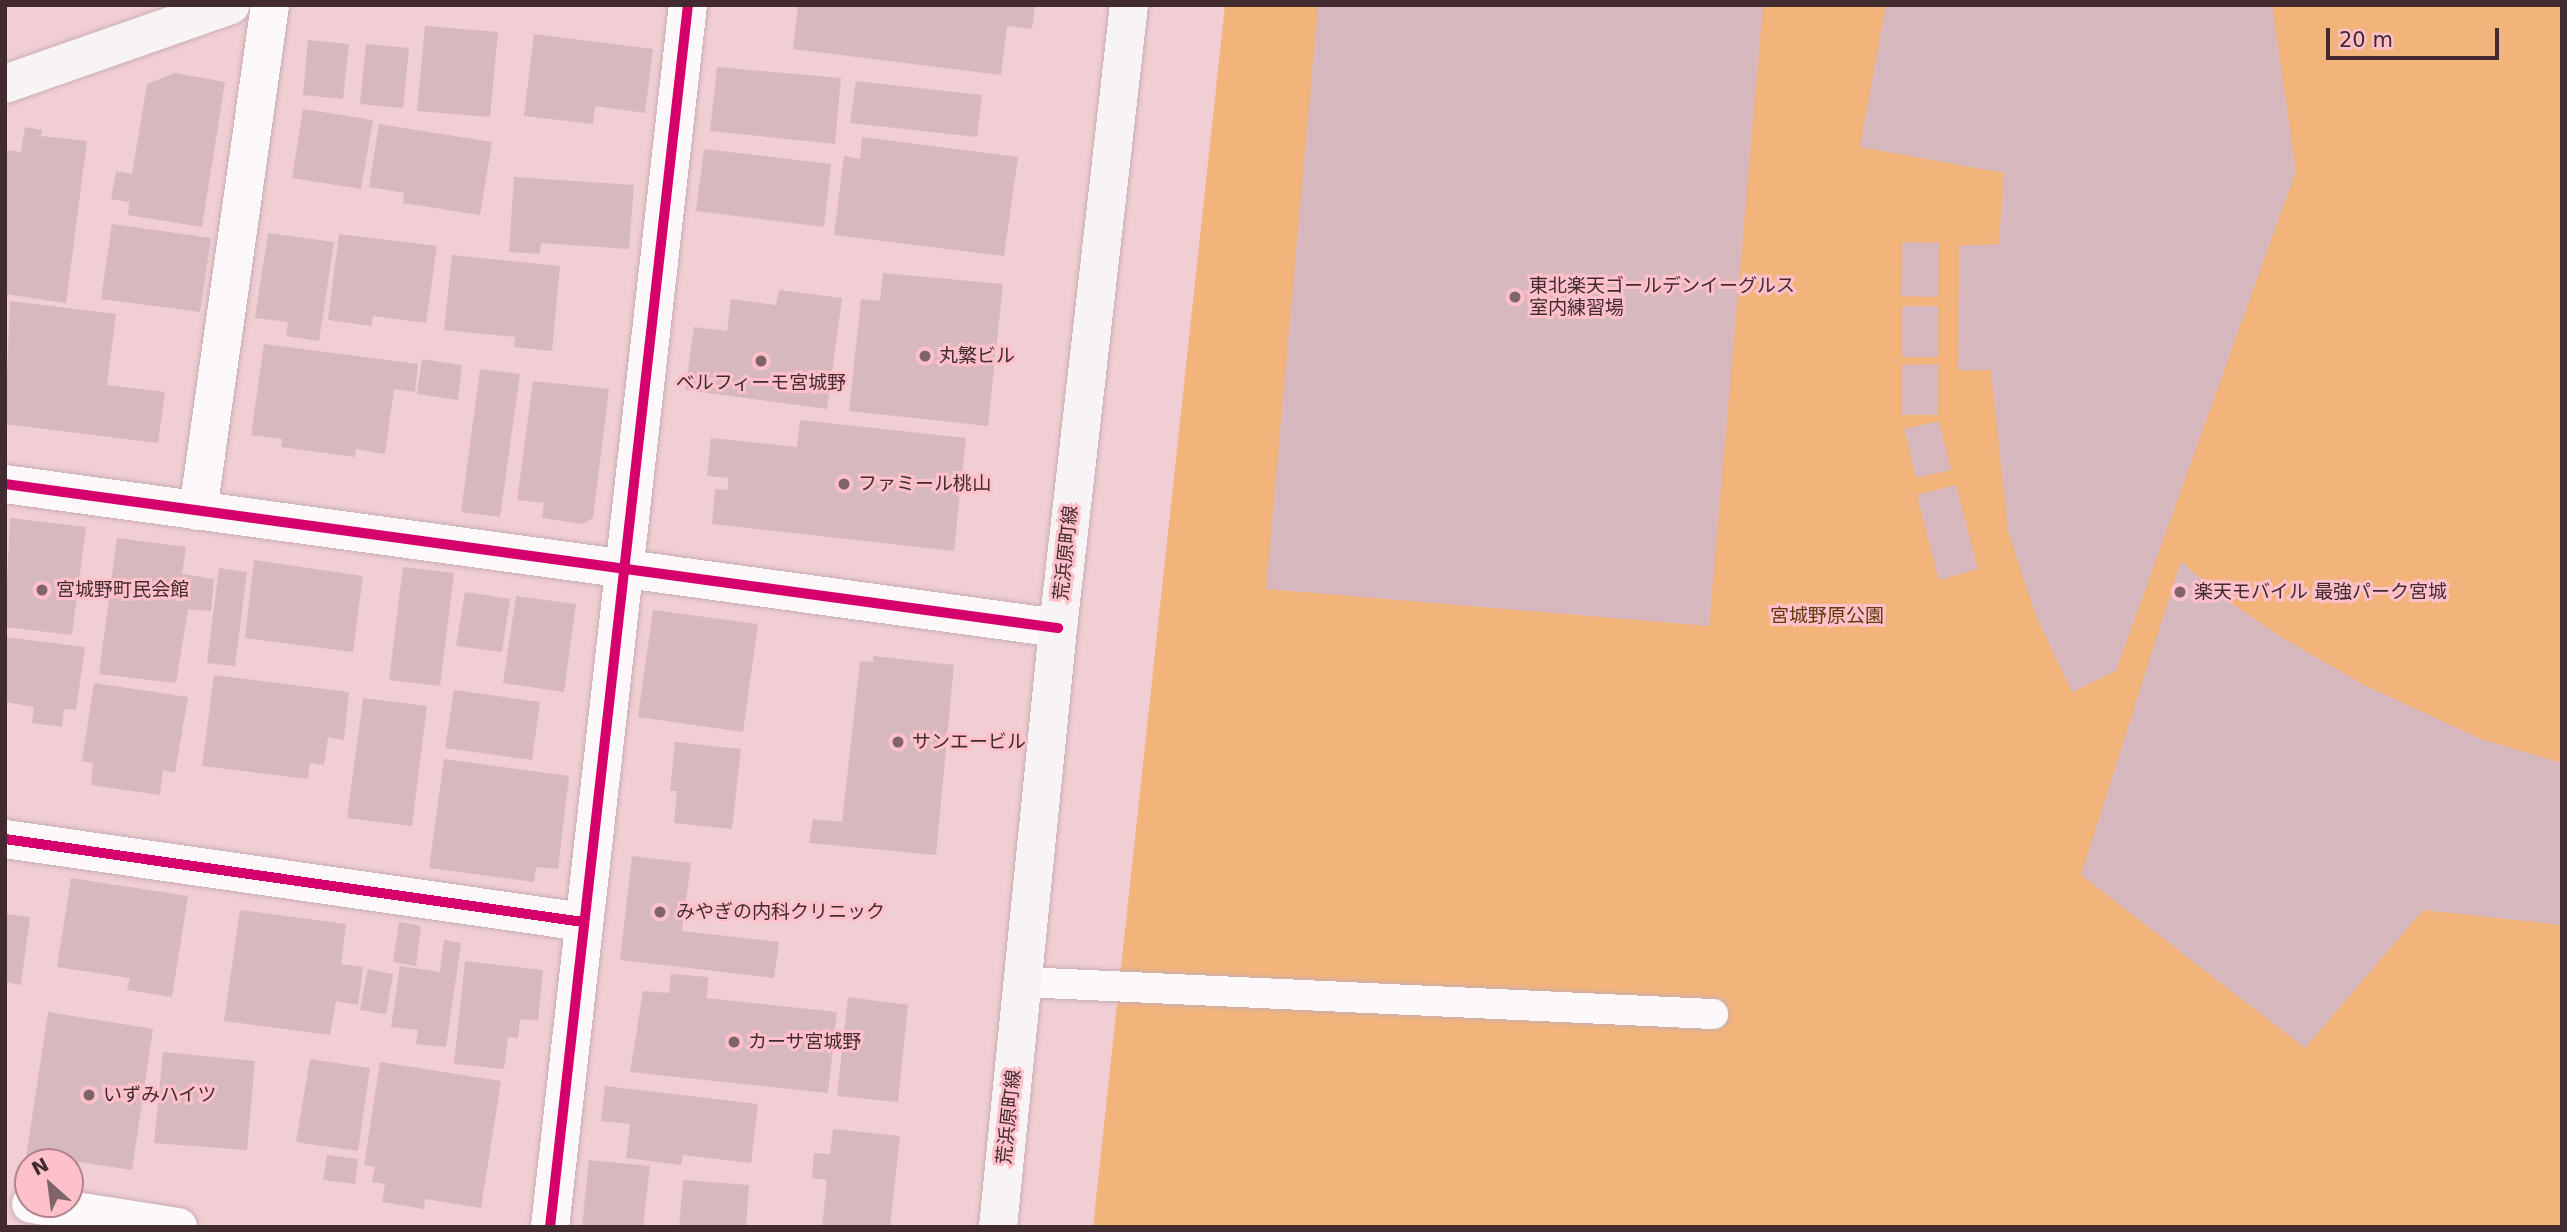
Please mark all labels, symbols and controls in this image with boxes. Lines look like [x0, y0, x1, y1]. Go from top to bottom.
scale bar [2329, 14, 2502, 58]
text: 20 m [2339, 28, 2393, 52]
place label: 東北楽天ゴールデンイーグルス 室内練習場 [1529, 275, 1795, 319]
marker: 東北楽天ゴールデンイーグルス 室内練習場 [1507, 289, 1523, 305]
place label: 丸繁ビル [939, 345, 1015, 367]
marker: 丸繁ビル [917, 348, 933, 364]
marker: ベルフィーモ宮城野 [753, 353, 769, 369]
place label: ベルフィーモ宮城野 [676, 372, 846, 394]
place label: ファミール桃山 [858, 473, 991, 495]
marker: ファミール桃山 [836, 476, 852, 492]
street label: 荒浜原町線 [1050, 505, 1082, 601]
place label: 宮城野町民会館 [56, 579, 189, 601]
place label: 楽天モバイル 最強パーク宮城 [2194, 581, 2447, 603]
marker: 宮城野町民会館 [34, 582, 50, 598]
marker: 楽天モバイル 最強パーク宮城 [2172, 584, 2188, 600]
park label: 宮城野原公園 [1770, 605, 1884, 627]
place label: サンエービル [912, 731, 1026, 753]
marker: サンエービル [890, 734, 906, 750]
place label: みやぎの内科クリニック [676, 901, 885, 923]
marker: みやぎの内科クリニック [650, 902, 670, 922]
place label: カーサ宮城野 [748, 1031, 862, 1053]
marker: カーサ宮城野 [726, 1034, 742, 1050]
street label: 荒浜原町線 [993, 1069, 1025, 1165]
place label: いずみハイツ [103, 1084, 217, 1106]
marker: いずみハイツ [81, 1087, 97, 1103]
north arrow [14, 1148, 84, 1218]
text: N [28, 1153, 52, 1180]

